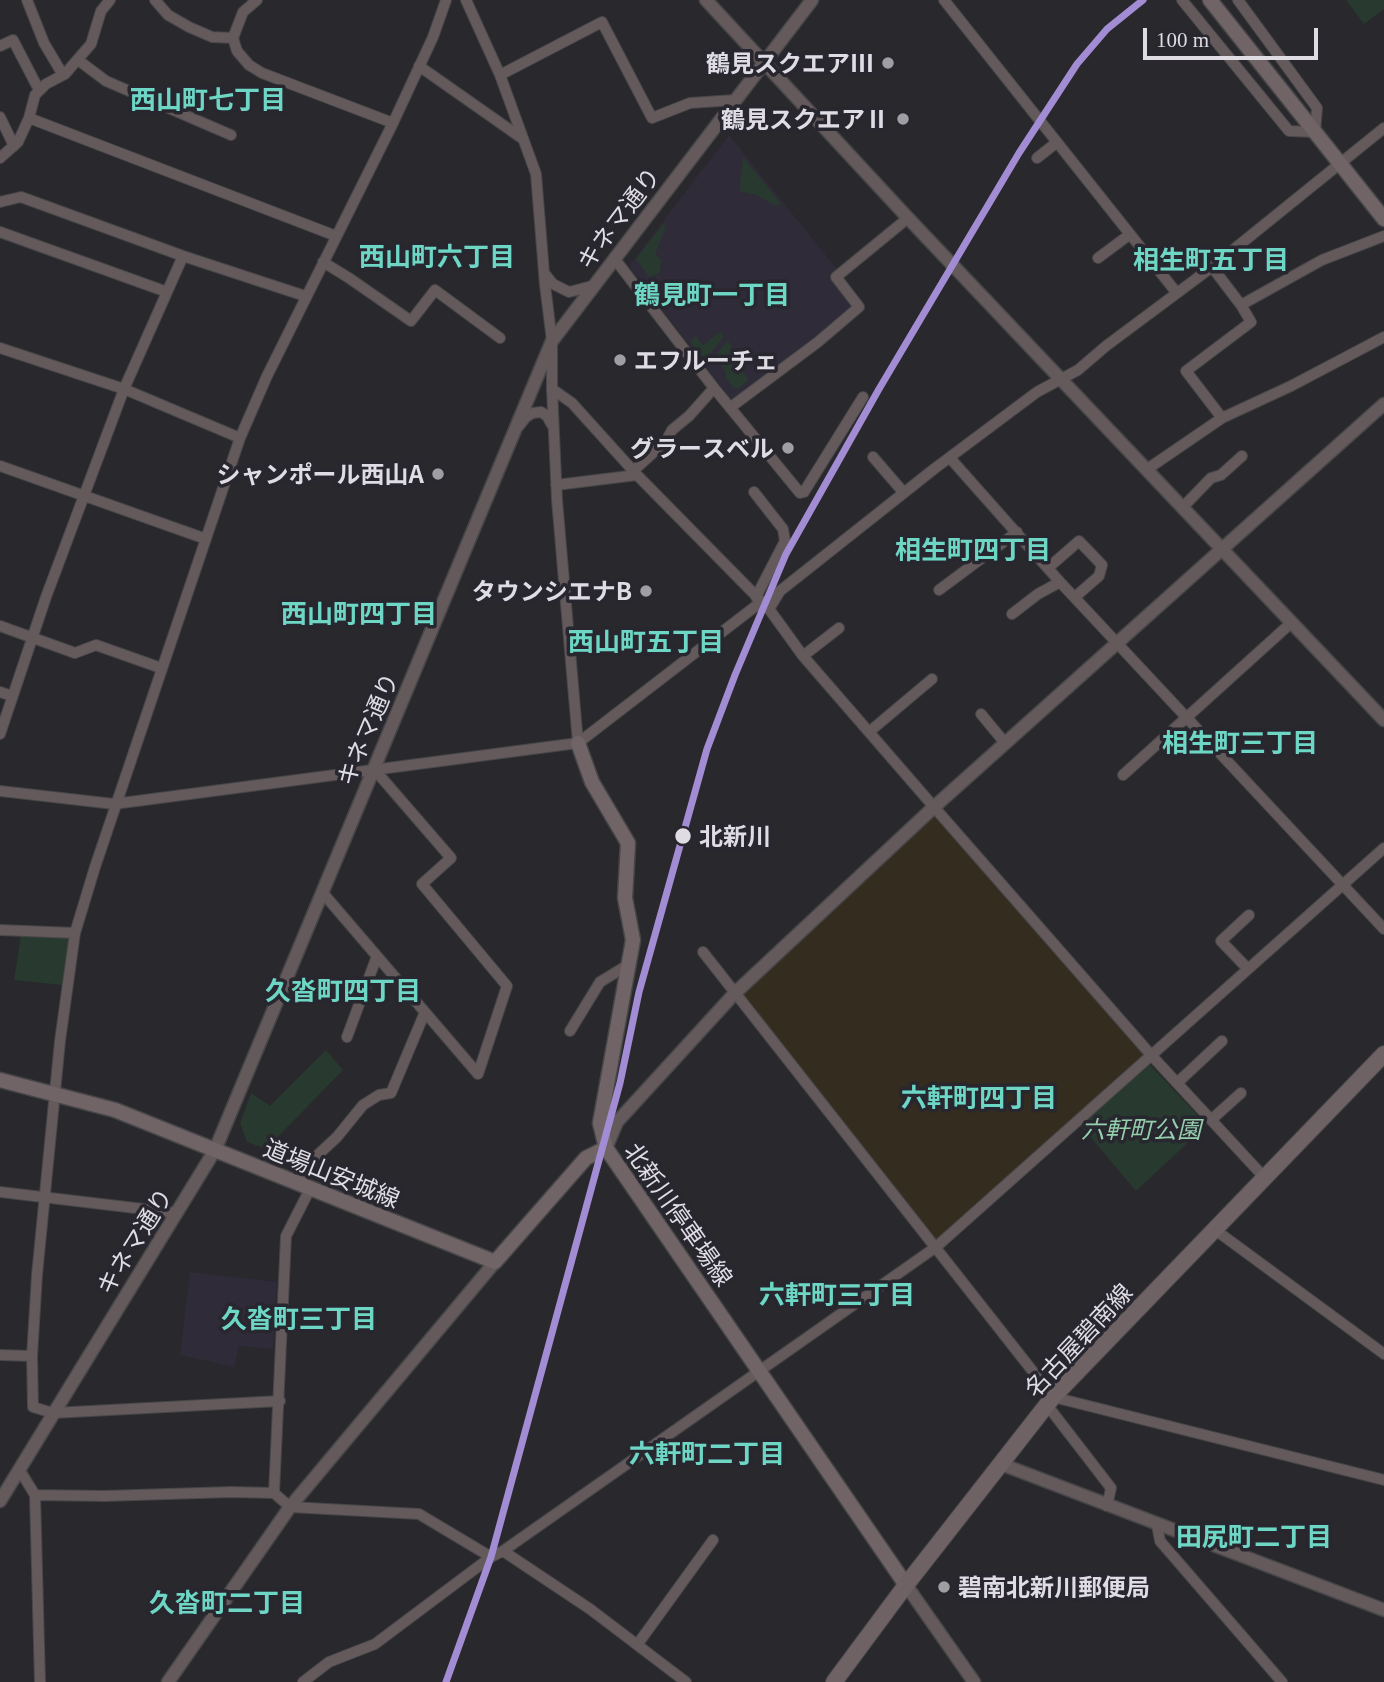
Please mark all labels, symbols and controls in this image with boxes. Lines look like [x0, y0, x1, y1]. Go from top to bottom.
scale bar [1146, 14, 1321, 58]
text: 100 m [1156, 28, 1209, 52]
place label: 鶴見スクエアⅢ [706, 49, 874, 77]
marker: 鶴見スクエアⅢ [880, 55, 896, 71]
district label: 西山町七丁目 [130, 83, 286, 115]
place label: 鶴見スクエアⅡ [721, 105, 889, 133]
marker: 鶴見スクエアⅡ [895, 111, 911, 127]
street label: キネマ通り [570, 161, 666, 275]
district label: 西山町六丁目 [359, 240, 515, 272]
district label: 相生町五丁目 [1133, 243, 1289, 275]
district label: 鶴見町一丁目 [634, 278, 790, 310]
place label: エフルーチェ [634, 346, 778, 374]
marker: エフルーチェ [612, 352, 628, 368]
place label: グラースベル [630, 434, 774, 462]
marker: グラースベル [780, 440, 796, 456]
place label: シャンポール西山A [217, 460, 424, 488]
marker: シャンポール西山A [430, 466, 446, 482]
district label: 相生町四丁目 [895, 533, 1051, 565]
place label: タウンシエナB [472, 577, 632, 605]
marker: タウンシエナB [638, 583, 654, 599]
district label: 西山町四丁目 [281, 597, 437, 629]
district label: 西山町五丁目 [568, 625, 724, 657]
street label: キネマ通り [330, 668, 404, 790]
district label: 相生町三丁目 [1162, 726, 1318, 758]
place label: 北新川 [699, 822, 771, 850]
marker: 北新川 [673, 826, 693, 846]
district label: 久沓町四丁目 [265, 974, 421, 1006]
district label: 六軒町四丁目 [901, 1081, 1057, 1113]
park label: 六軒町公園 [1081, 1115, 1201, 1143]
street label: 道場山安城線 [260, 1133, 404, 1213]
street label: 北新川停車場線 [619, 1137, 739, 1291]
street label: キネマ通り [90, 1182, 178, 1300]
district label: 六軒町三丁目 [759, 1278, 915, 1310]
street label: 名古屋碧南線 [1018, 1278, 1138, 1402]
district label: 久沓町三丁目 [221, 1302, 377, 1334]
district label: 六軒町二丁目 [629, 1437, 785, 1469]
district label: 田尻町二丁目 [1176, 1520, 1332, 1552]
place label: 碧南北新川郵便局 [958, 1573, 1150, 1601]
marker: 碧南北新川郵便局 [936, 1579, 952, 1595]
district label: 久沓町二丁目 [149, 1586, 305, 1618]

